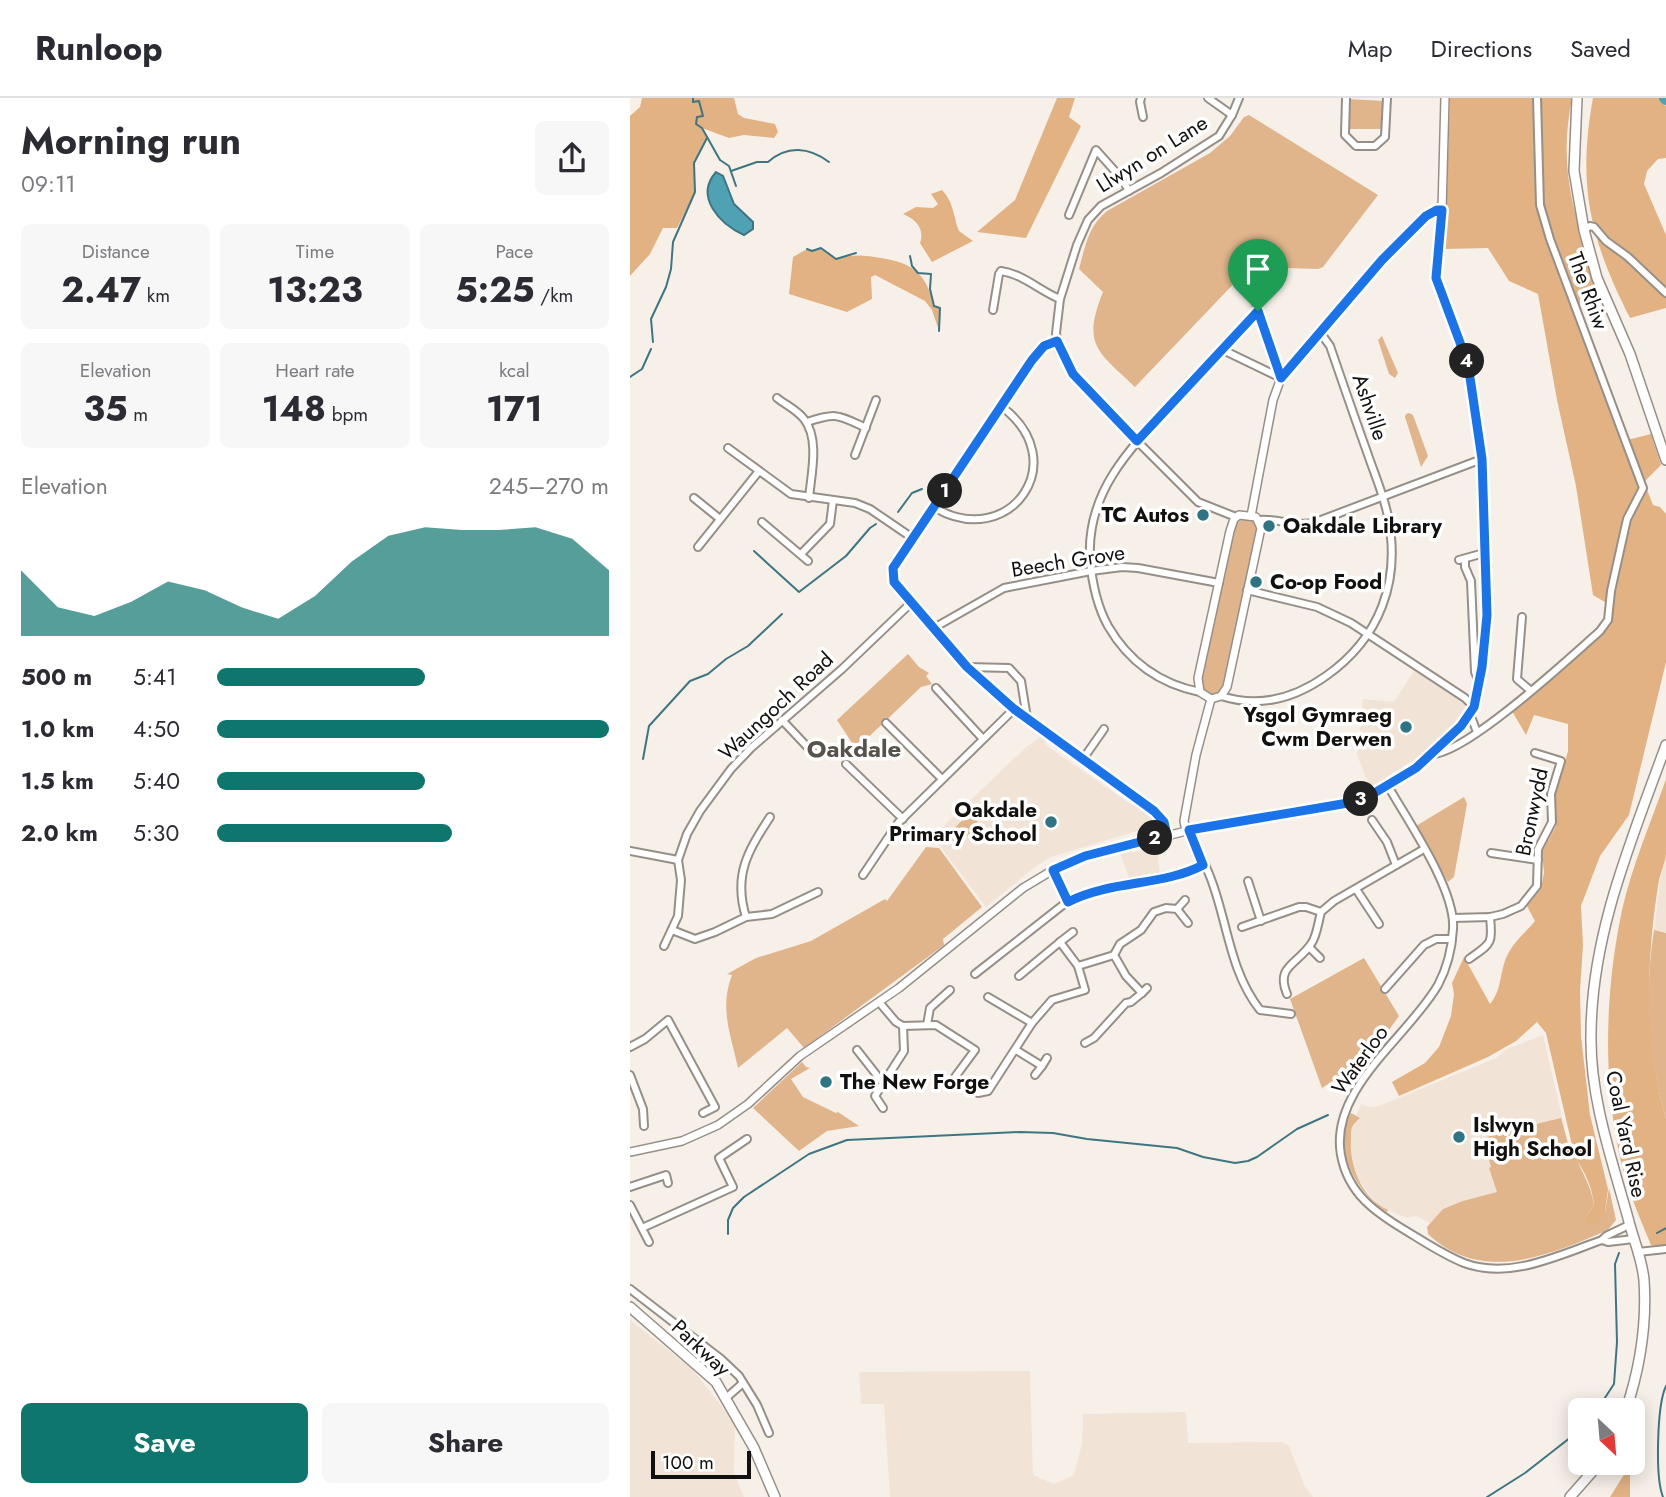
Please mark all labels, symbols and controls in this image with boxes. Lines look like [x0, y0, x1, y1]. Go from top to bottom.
text: Runloop [35, 25, 163, 72]
text: Map [1348, 31, 1393, 66]
text: Directions [1431, 31, 1532, 66]
text: Saved [1570, 31, 1631, 66]
street label: Llwyn on Lane [1091, 108, 1214, 200]
text: Morning run [21, 113, 241, 168]
button: share [535, 121, 609, 195]
text: 09:11 [21, 167, 76, 201]
text: Distance [82, 238, 150, 265]
text: Time [296, 238, 334, 265]
text: Pace [495, 238, 533, 265]
pin [1228, 239, 1288, 311]
street label: The Rhiw [1560, 248, 1616, 335]
icon: arrive [1239, 250, 1277, 288]
text: 2.47 [61, 265, 141, 315]
text: 13:23 [267, 265, 363, 315]
text: 5:25 [455, 265, 535, 315]
text: km [141, 282, 170, 309]
text: /km [535, 282, 573, 309]
pin: 4 [1450, 344, 1484, 378]
text: 4 [1460, 347, 1473, 374]
text: Elevation [80, 357, 152, 384]
text: Heart rate [275, 357, 355, 384]
text: kcal [499, 357, 530, 384]
street label: Ashville [1345, 370, 1395, 444]
text: 35 [83, 384, 128, 434]
text: 148 [262, 384, 326, 434]
text: 171 [486, 384, 543, 434]
text: m [128, 401, 148, 428]
text: bpm [326, 401, 368, 428]
text: Elevation [21, 469, 108, 503]
text: 245–270 m [489, 469, 609, 503]
pin: 1 [928, 474, 962, 508]
text: 1 [940, 477, 949, 504]
place label: TC Autos [1102, 500, 1189, 530]
marker: TC Autos [1195, 507, 1211, 523]
place label: Oakdale Library [1283, 511, 1443, 541]
marker: Oakdale Library [1261, 518, 1277, 534]
street label: Beech Grove [1009, 537, 1127, 585]
place label: Co-op Food [1270, 567, 1382, 597]
marker: Co-op Food [1248, 574, 1264, 590]
street label: Waungoch Road [712, 645, 840, 767]
text: 500 m [21, 660, 92, 694]
text: 5:41 [133, 660, 177, 694]
place label: Ysgol Gymraeg Cwm Derwen [1242, 700, 1392, 754]
text: 1.0 km [21, 712, 94, 746]
text: 4:50 [133, 712, 180, 746]
marker: Ysgol Gymraeg Cwm Derwen [1398, 719, 1414, 735]
district label: Oakdale [807, 731, 901, 766]
text: 1.5 km [21, 764, 94, 798]
text: 5:40 [133, 764, 180, 798]
street label: Bronwydd [1508, 765, 1556, 859]
pin: 3 [1344, 782, 1378, 816]
text: 3 [1355, 785, 1366, 812]
place label: Oakdale Primary School [889, 795, 1037, 849]
marker: Oakdale Primary School [1043, 814, 1059, 830]
text: 2.0 km [21, 816, 98, 850]
text: 5:30 [133, 816, 179, 850]
pin: 2 [1138, 820, 1172, 856]
text: 2 [1148, 824, 1161, 851]
street label: Waterloo [1324, 1019, 1396, 1101]
place label: The New Forge [840, 1067, 989, 1097]
street label: Coal Yard Rise [1598, 1068, 1654, 1200]
marker: The New Forge [818, 1074, 834, 1090]
place label: Islwyn High School [1473, 1110, 1592, 1164]
marker: Islwyn High School [1451, 1129, 1467, 1145]
street label: Parkway [665, 1313, 738, 1384]
north arrow [1568, 1398, 1645, 1475]
map controls [1568, 1398, 1645, 1475]
button: Save [21, 1403, 308, 1483]
button: Share [322, 1403, 609, 1483]
scale bar [651, 1448, 751, 1480]
text: 100 m [662, 1449, 714, 1476]

